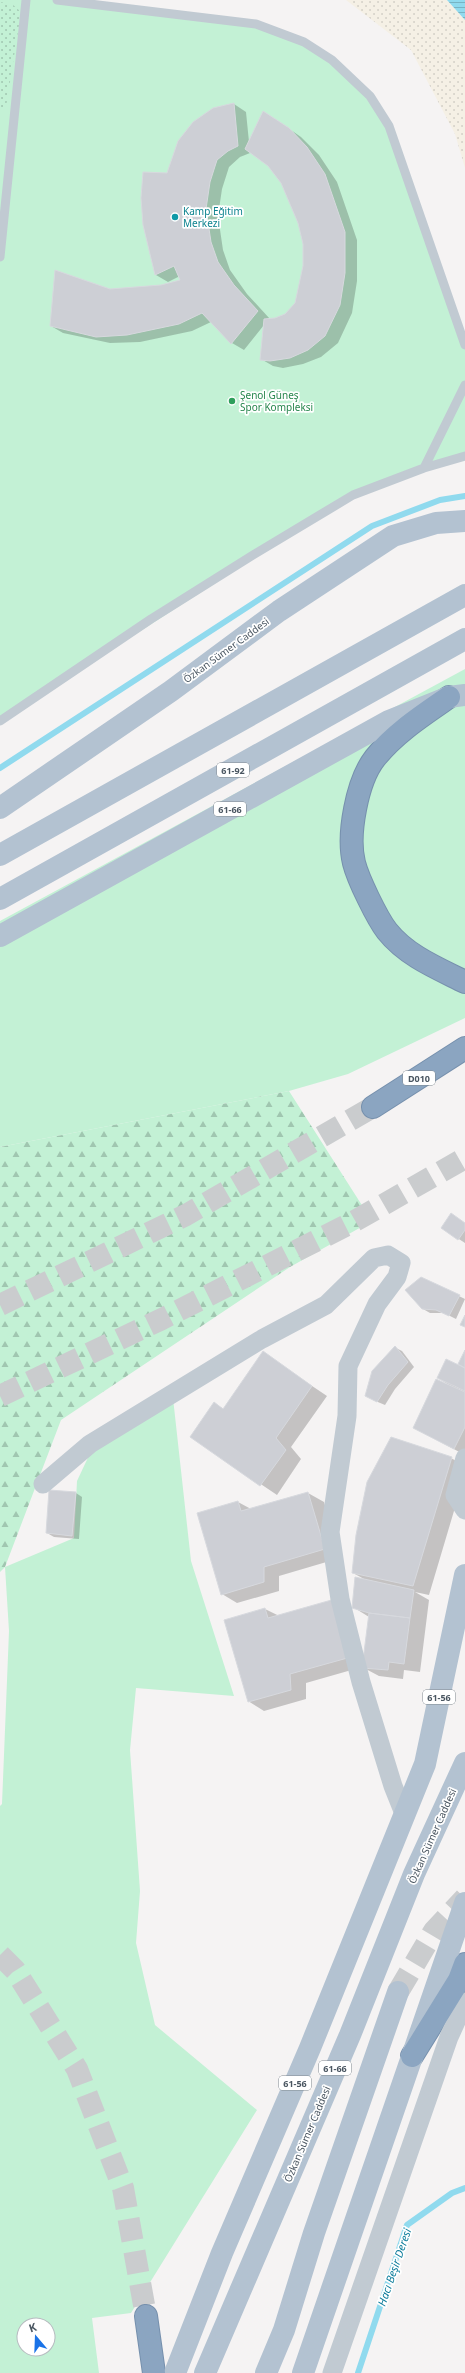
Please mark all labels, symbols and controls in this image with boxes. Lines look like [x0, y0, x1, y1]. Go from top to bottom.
place label: Kamp Eğitim Merkezi [183, 204, 243, 230]
marker: Kamp Eğitim Merkezi [170, 212, 180, 222]
place label: Şenol Güneş Spor Kompleksi [240, 388, 313, 414]
marker: Şenol Güneş Spor Kompleksi [227, 396, 237, 406]
street label: Özkan Sümer Caddesi [180, 614, 272, 686]
road number: 61-92 [217, 763, 249, 777]
road number: 61-66 [214, 802, 246, 816]
road number: D010 [403, 1071, 435, 1085]
road number: 61-56 [423, 1690, 455, 1704]
street label: Özkan Sümer Caddesi [405, 1786, 459, 1886]
road number: 61-66 [319, 2061, 351, 2075]
road number: 61-56 [279, 2076, 311, 2090]
street label: Özkan Sümer Caddesi [280, 2084, 334, 2184]
water label: Hacı Beşir Deresi [374, 2226, 414, 2308]
north arrow [16, 2317, 56, 2357]
text: K [27, 2319, 39, 2335]

